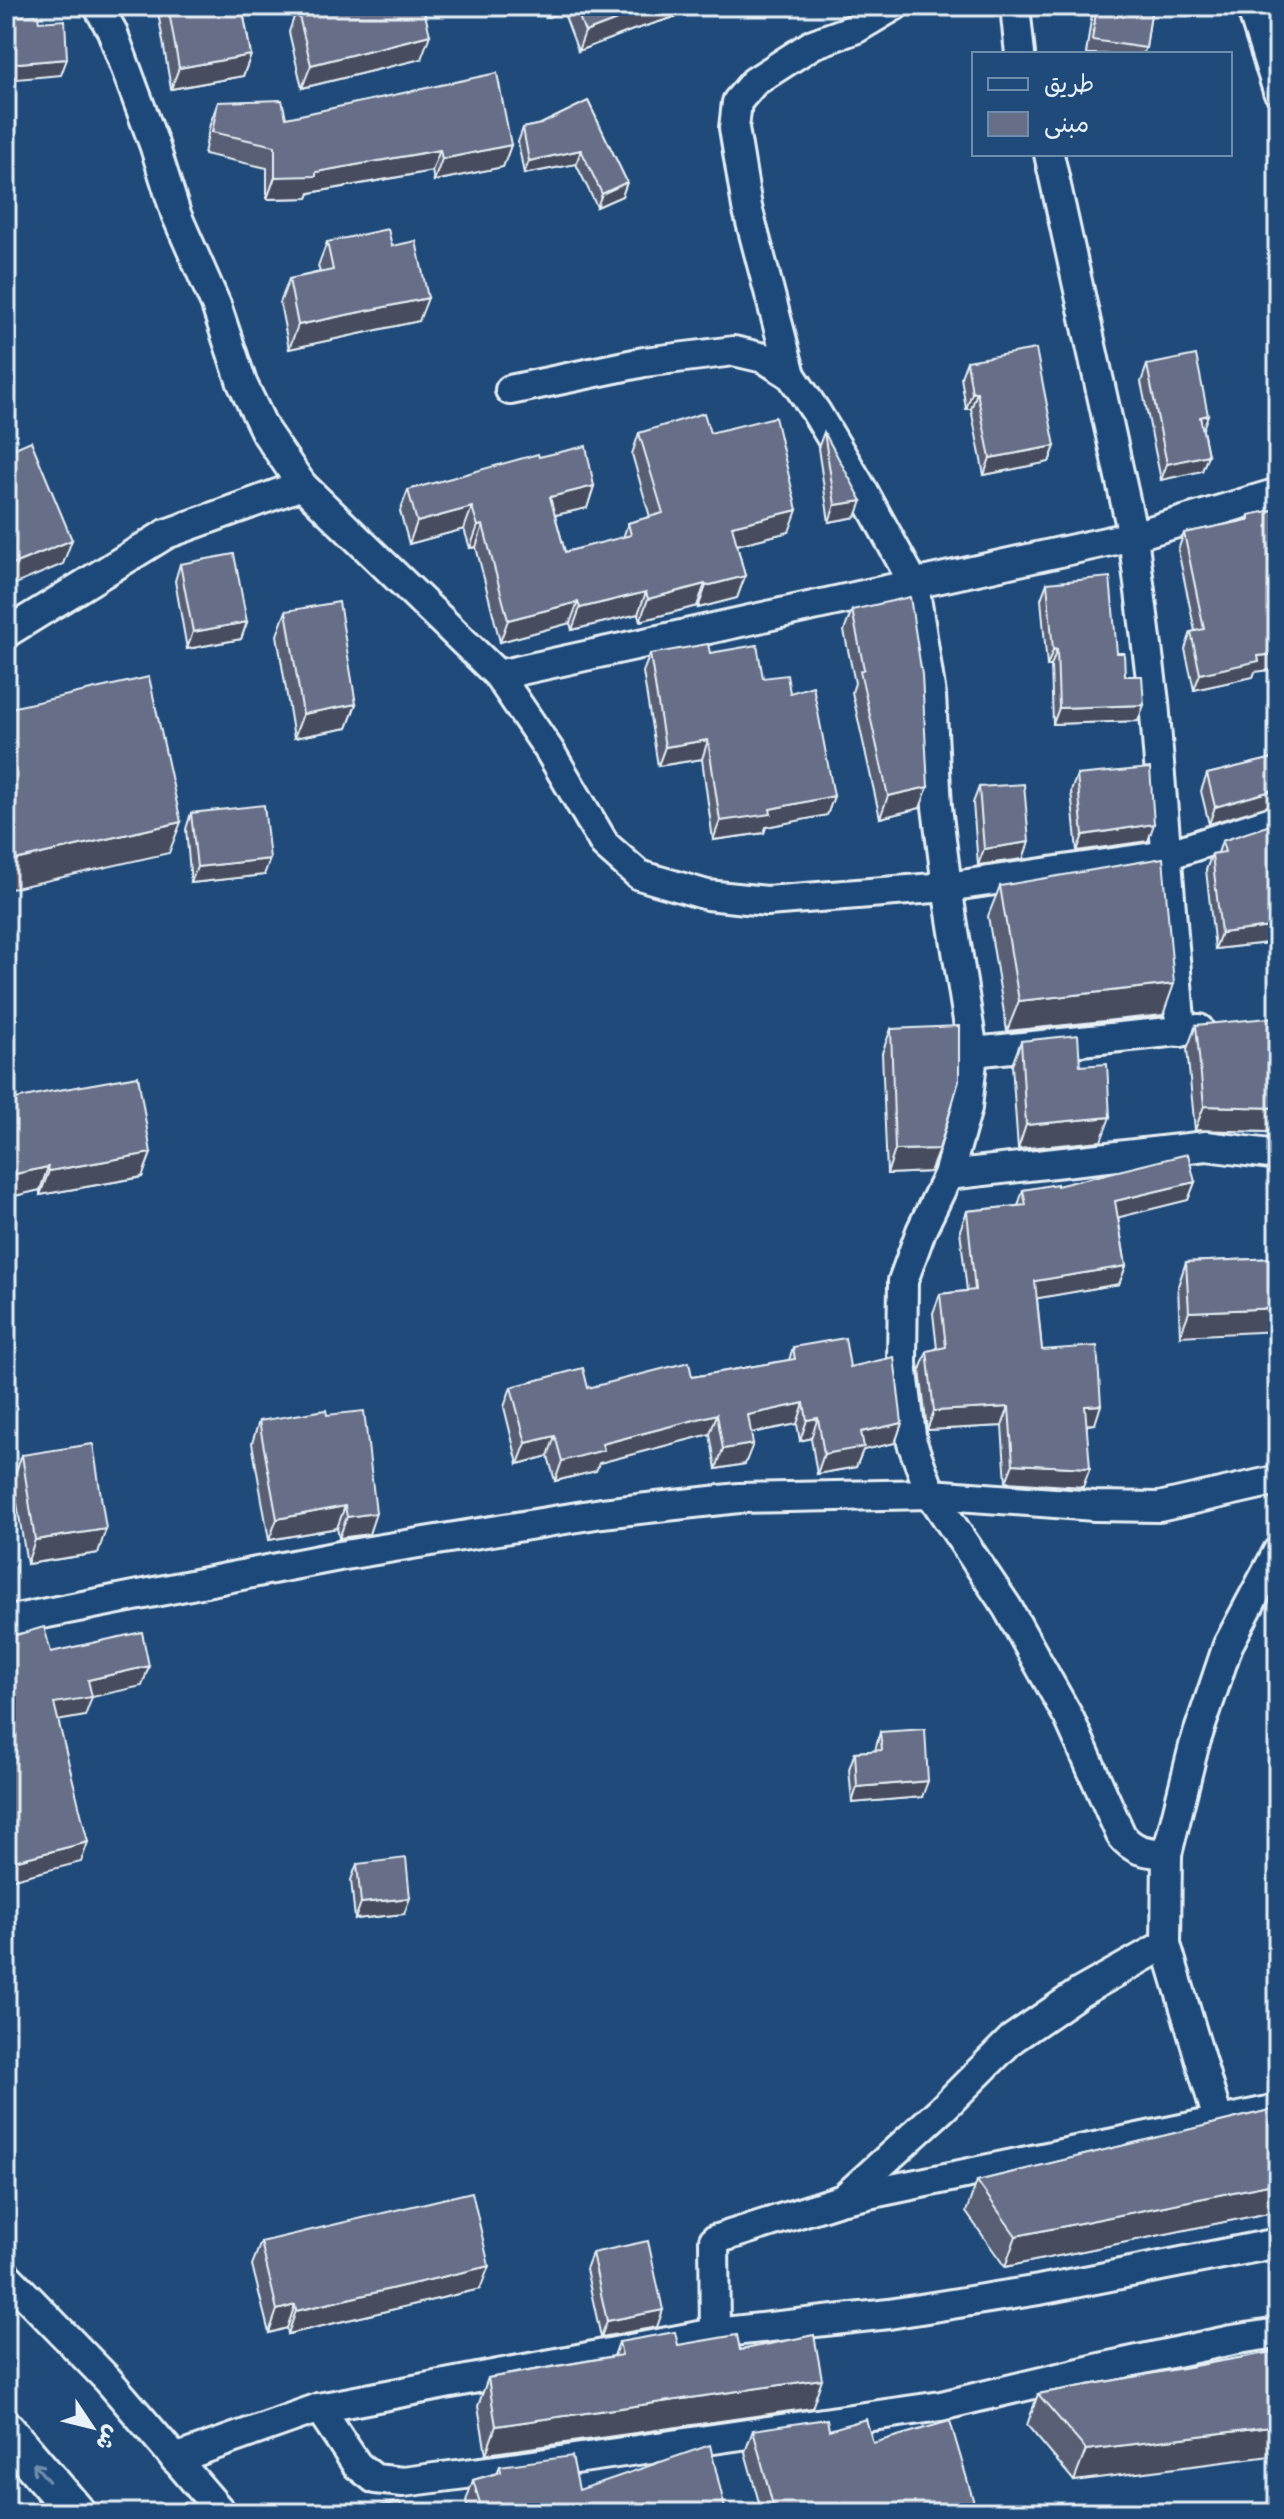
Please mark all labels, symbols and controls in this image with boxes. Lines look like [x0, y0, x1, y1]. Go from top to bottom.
legend [972, 52, 1232, 156]
text: طريق [1044, 70, 1094, 98]
text: مبنى [1044, 110, 1089, 139]
north arrow [52, 2387, 132, 2467]
text: ش [90, 2421, 125, 2455]
one-way arrow [32, 2462, 50, 2483]

